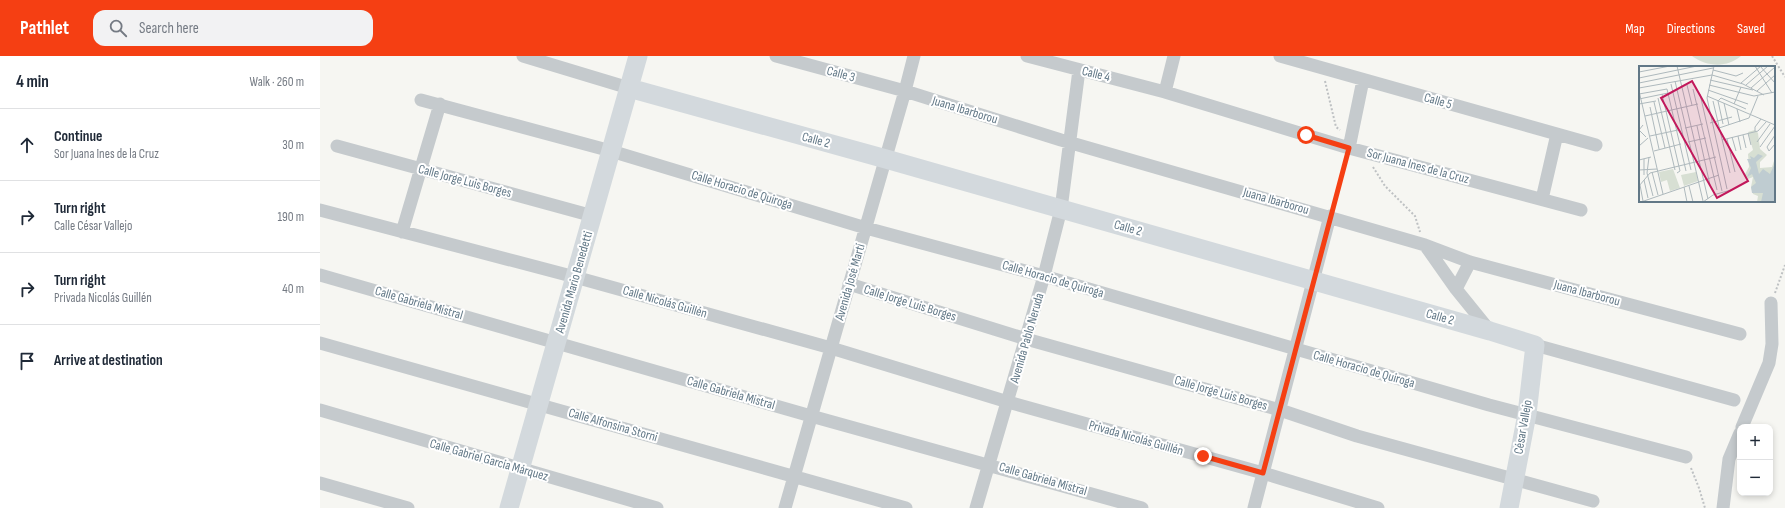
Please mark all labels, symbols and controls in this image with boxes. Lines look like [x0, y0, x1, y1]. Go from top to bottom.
search box [93, 10, 373, 46]
text: Pathlet [20, 17, 69, 40]
icon: search [107, 17, 129, 39]
text: Search here [139, 19, 199, 38]
text: Map [1625, 20, 1645, 37]
text: Directions [1667, 20, 1715, 37]
text: Saved [1737, 20, 1765, 37]
street label: Calle 3 [825, 63, 857, 85]
street label: Calle 4 [1080, 63, 1112, 85]
inset map [1639, 66, 1775, 202]
text: 4 min [16, 72, 49, 92]
text: Walk · 260 m [250, 74, 304, 90]
street label: Calle 5 [1422, 89, 1454, 113]
street label: Juana Ibarborou [929, 92, 1000, 128]
route start [1297, 126, 1315, 144]
text: Continue [54, 127, 103, 146]
street label: Calle 2 [800, 129, 832, 151]
icon: ahead [16, 134, 38, 156]
text: 30 m [282, 137, 304, 153]
street label: Sor Juana Ines de la Cruz [1365, 145, 1471, 187]
text: Sor Juana Ines de la Cruz [54, 146, 159, 162]
street label: Calle Jorge Luis Borges [417, 161, 514, 201]
street label: Calle Horacio de Quiroga [690, 167, 794, 213]
street label: Juana Ibarborou [1240, 184, 1311, 218]
text: Turn right [54, 199, 106, 218]
icon: right [16, 206, 38, 228]
text: 190 m [277, 209, 304, 225]
street label: Calle 2 [1112, 216, 1144, 240]
text: Calle César Vallejo [54, 218, 132, 234]
street label: Avenida Mario Benedetti [552, 229, 596, 336]
street label: Avenida José Martí [831, 241, 869, 323]
street label: Calle Horacio de Quiroga [1000, 257, 1106, 301]
text: Turn right [54, 271, 106, 290]
street label: Juana Ibarborou [1551, 276, 1622, 309]
icon: right [16, 278, 38, 300]
text: 40 m [282, 281, 304, 297]
street label: Calle Jorge Luis Borges [862, 281, 959, 325]
street label: Calle Nicolás Guillén [621, 282, 709, 322]
street label: Calle Gabriela Mistral [373, 283, 465, 323]
text: Privada Nicolás Guillén [54, 290, 152, 306]
street label: Avenida Pablo Neruda [1006, 291, 1048, 386]
street label: Calle 2 [1424, 305, 1456, 329]
street label: Calle Horacio de Quiroga [1311, 347, 1417, 391]
icon: arrive [16, 350, 38, 372]
text: Arrive at destination [54, 351, 163, 370]
street label: Calle Jorge Luis Borges [1173, 372, 1270, 414]
street label: Calle Gabriela Mistral [685, 373, 777, 413]
street label: César Vallejo [1510, 398, 1536, 456]
street label: Calle Alfonsina Storni [567, 405, 659, 445]
street label: Privada Nicolás Guillén [1087, 417, 1185, 459]
map controls [1737, 424, 1773, 496]
button: + [1737, 424, 1773, 460]
street label: Calle Gabriel García Márquez [428, 435, 550, 485]
route end [1194, 447, 1212, 465]
street label: Calle Gabriela Mistral [997, 459, 1089, 499]
button: − [1737, 460, 1773, 496]

